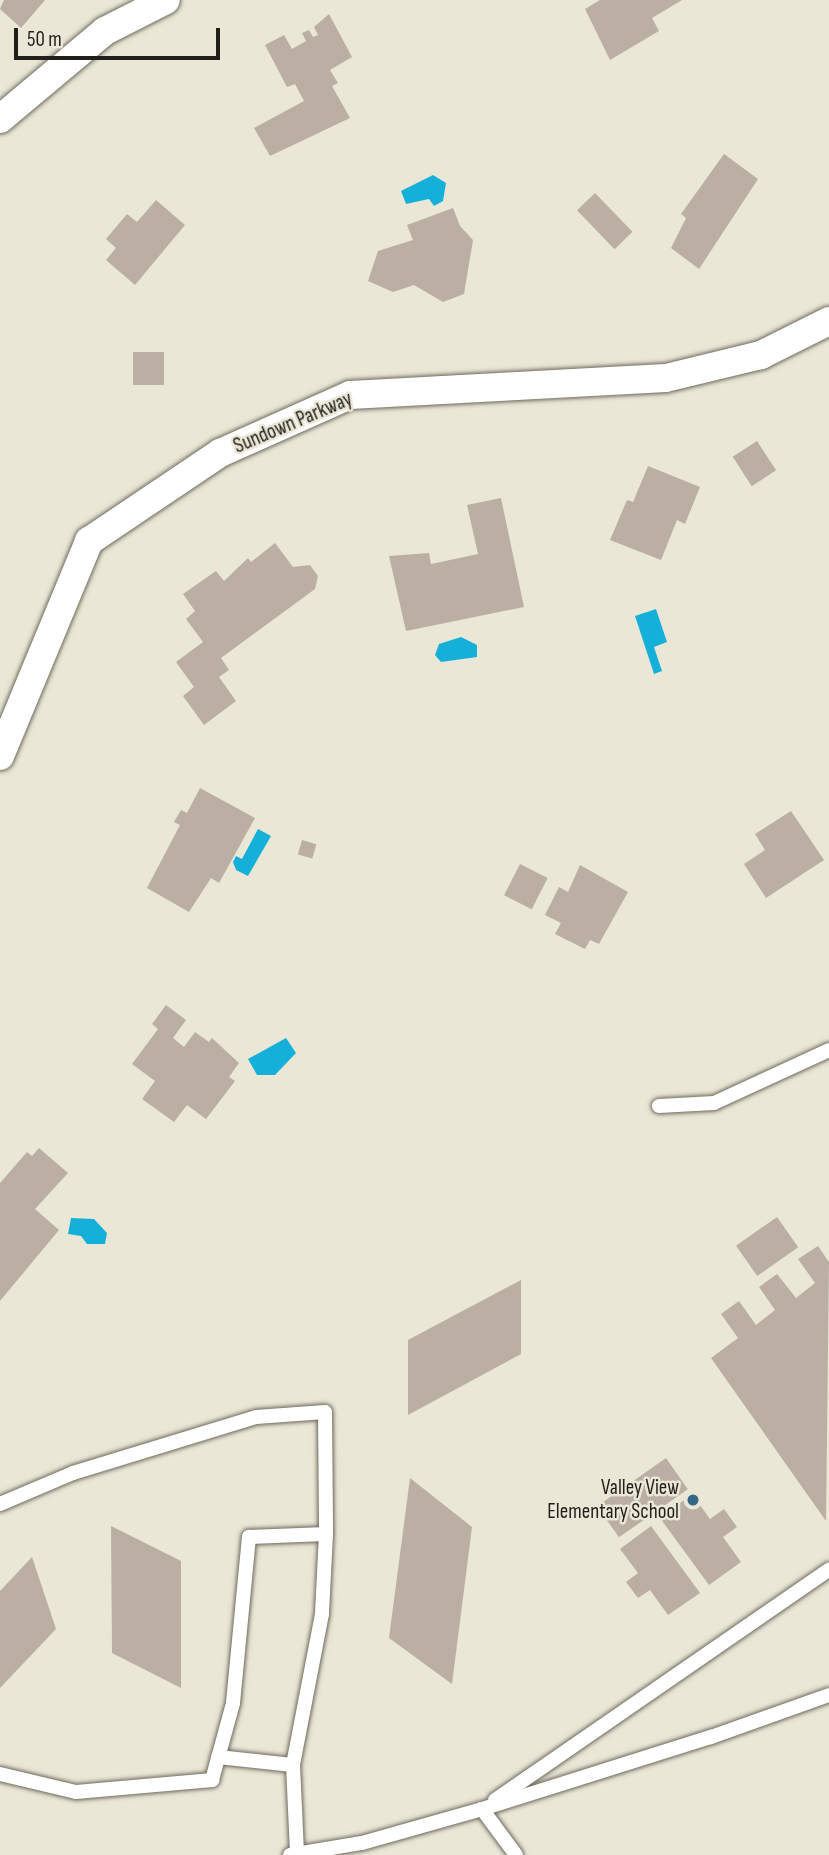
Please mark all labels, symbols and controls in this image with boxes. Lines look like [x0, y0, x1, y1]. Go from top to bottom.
scale bar [18, 14, 224, 58]
text: 50 m [27, 27, 62, 52]
street label: Sundown Parkway [230, 387, 356, 459]
place label: Valley View Elementary School [547, 1475, 679, 1525]
marker: Valley View Elementary School [685, 1492, 701, 1508]

